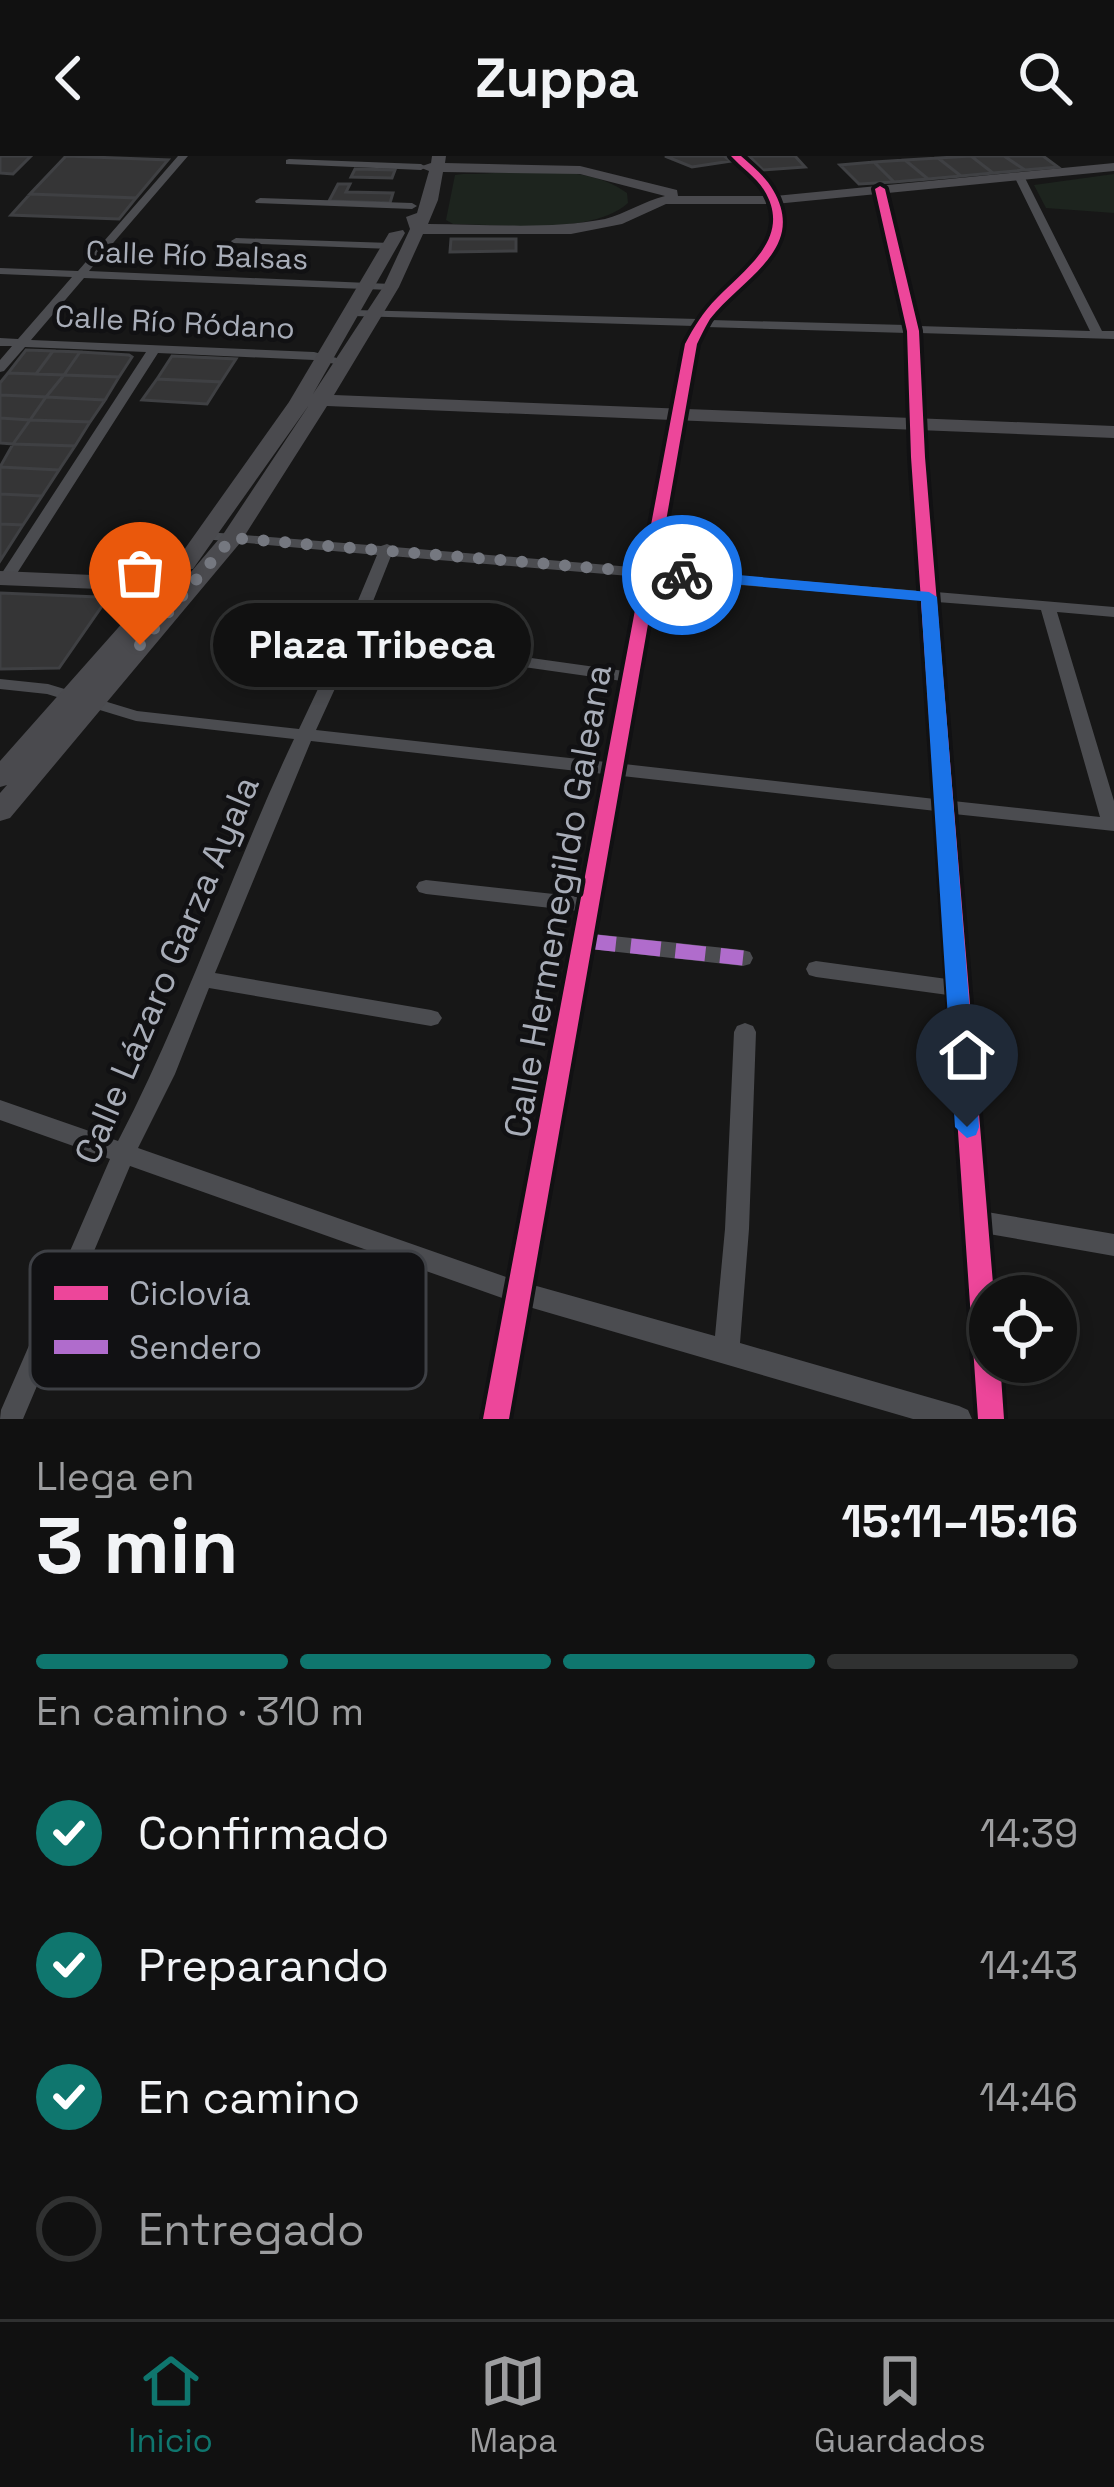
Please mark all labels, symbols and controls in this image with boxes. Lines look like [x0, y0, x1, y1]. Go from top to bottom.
text: Zuppa [475, 44, 639, 113]
icon: back [36, 45, 102, 111]
icon: search [1012, 45, 1078, 111]
street label: Calle Río Balsas [85, 232, 309, 278]
street label: Calle Río Ródano [54, 296, 296, 348]
courier [622, 515, 742, 635]
pin [89, 522, 191, 645]
icon: bag [107, 540, 173, 606]
icon: bike [649, 542, 715, 608]
callout: Plaza Tribeca [212, 603, 530, 687]
text: Plaza Tribeca [249, 620, 495, 669]
street label: Calle Hermenegildo Galeana [494, 661, 622, 1141]
street label: Calle Lázaro Garza Ayala [64, 769, 270, 1171]
pin [916, 1004, 1018, 1127]
icon: home [934, 1022, 1000, 1088]
legend [30, 1251, 426, 1389]
text: Ciclovía [129, 1273, 251, 1315]
map controls [969, 1275, 1077, 1383]
button: locate [969, 1275, 1077, 1383]
text: Sendero [129, 1327, 262, 1369]
text: Llega en [36, 1452, 194, 1501]
text: 15:11–15:16 [841, 1493, 1078, 1550]
text: 3 min [36, 1496, 239, 1596]
text: En camino · 310 m [36, 1687, 364, 1736]
icon: check [36, 1800, 102, 1866]
text: Confirmado [138, 1805, 389, 1862]
text: 14:39 [980, 1809, 1078, 1858]
icon: check [36, 1932, 102, 1998]
text: Preparando [138, 1937, 389, 1994]
text: 14:43 [980, 1941, 1078, 1990]
icon: check [36, 2064, 102, 2130]
text: En camino [138, 2069, 360, 2126]
text: 14:46 [979, 2073, 1078, 2122]
text: Entregado [138, 2201, 365, 2258]
tab: Inicio [128, 2348, 213, 2462]
tab: Mapa [470, 2348, 557, 2462]
tab: Guardados [814, 2348, 986, 2462]

